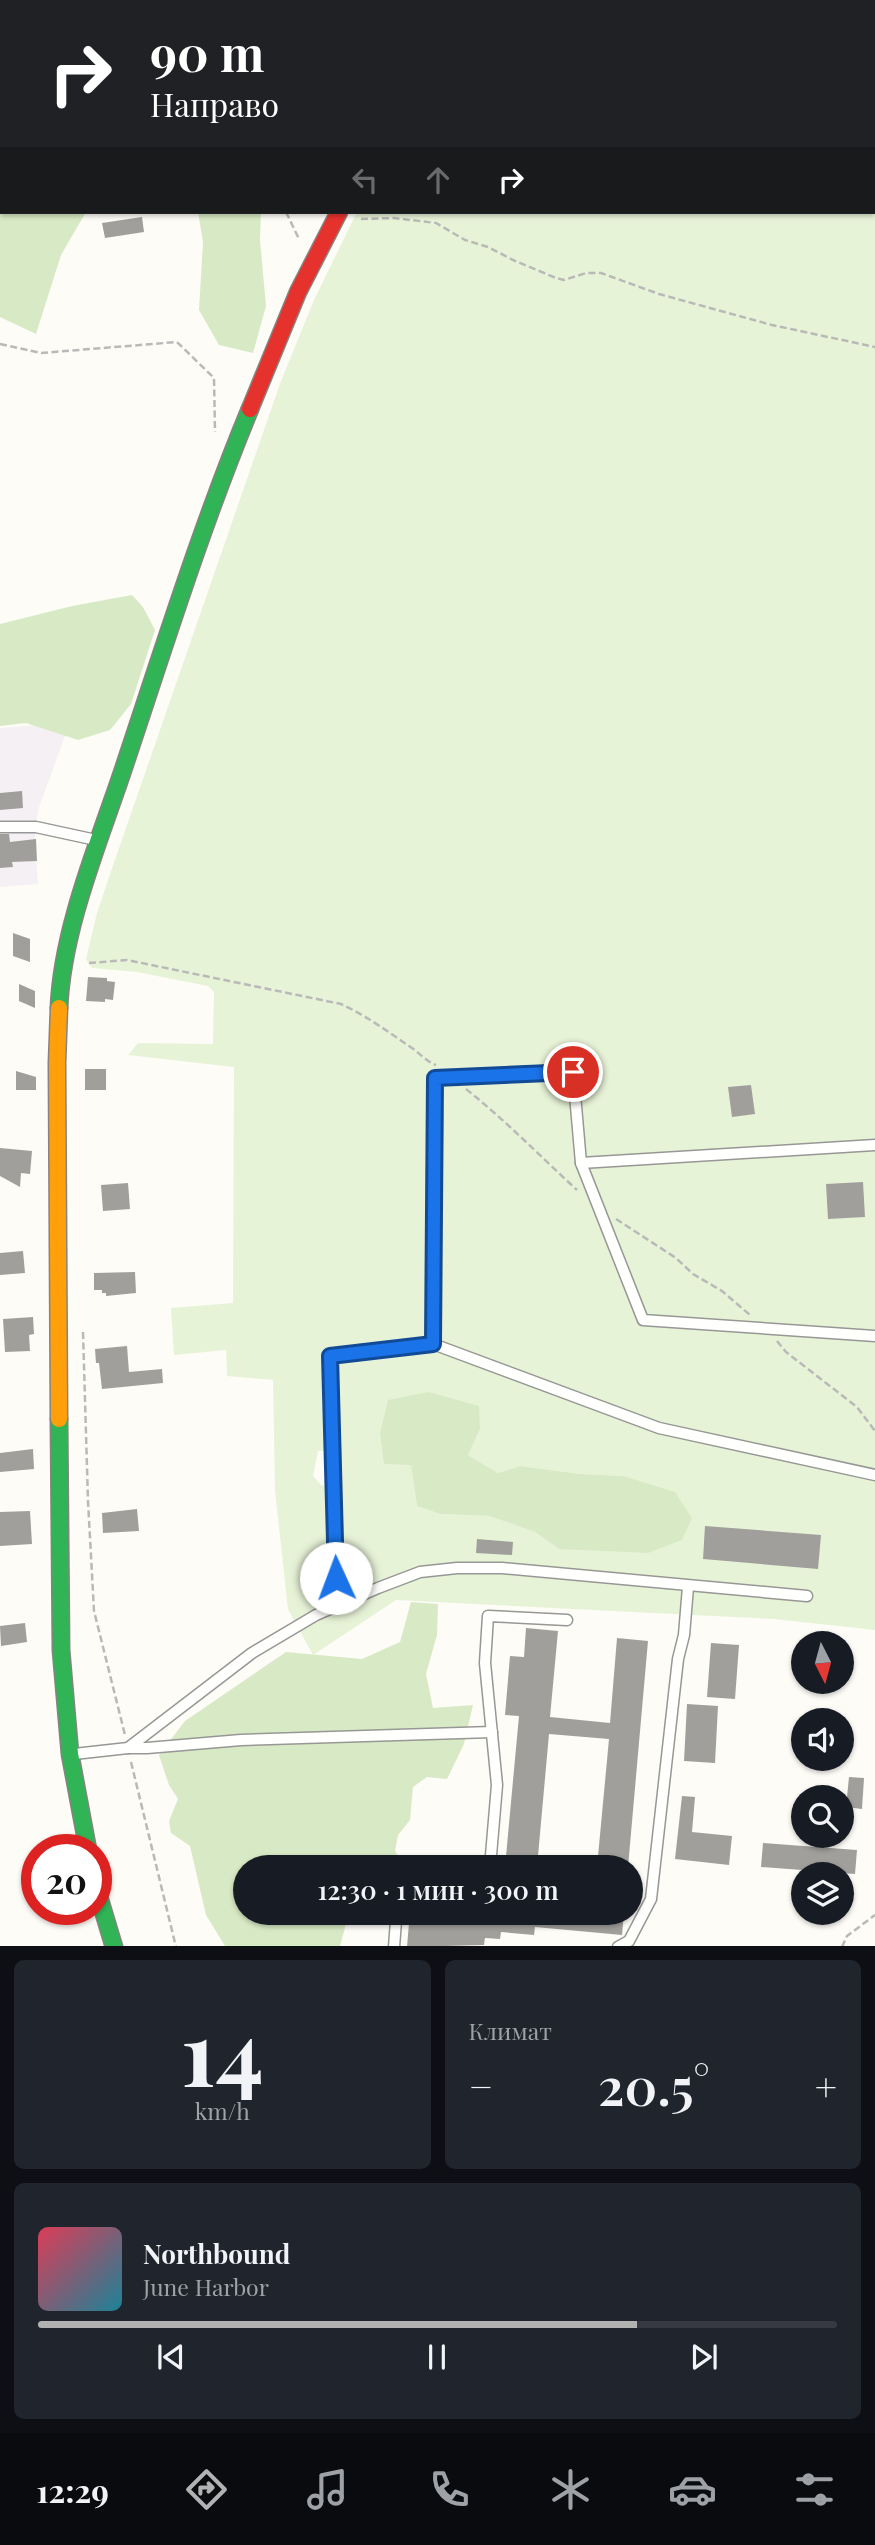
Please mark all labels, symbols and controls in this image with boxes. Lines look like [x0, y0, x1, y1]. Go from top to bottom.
text: 90 m [150, 19, 264, 84]
icon: right [35, 28, 126, 119]
text: Направо [150, 82, 279, 125]
icon: left [346, 161, 384, 199]
icon: ahead [419, 161, 457, 199]
icon: right [492, 161, 530, 199]
pin [543, 1042, 603, 1102]
icon: arrive [554, 1053, 592, 1091]
position arrow [299, 1541, 373, 1615]
north arrow [791, 1631, 854, 1694]
map controls [791, 1631, 854, 1925]
button: sound [791, 1708, 854, 1771]
button: search [791, 1785, 854, 1848]
speed limit sign: 20 [21, 1834, 112, 1925]
button: layers [791, 1862, 854, 1925]
text: 12:30 · 1 мин · 300 m [317, 1872, 559, 1907]
text: 14 [181, 1989, 264, 2110]
text: Климат [469, 2015, 552, 2046]
text: 20.5° [598, 2050, 710, 2119]
text: − [469, 2060, 493, 2111]
text: + [815, 2060, 837, 2111]
text: km/h [195, 2095, 250, 2126]
text: Northbound [143, 2236, 290, 2271]
text: June Harbor [143, 2271, 269, 2302]
icon: previous [152, 2338, 190, 2376]
icon: pause [418, 2338, 456, 2376]
icon: next [685, 2338, 723, 2376]
icon: directions [182, 2465, 231, 2514]
icon: music [303, 2465, 352, 2514]
icon: phone [425, 2465, 474, 2514]
icon: climate [546, 2465, 595, 2514]
icon: car [668, 2465, 717, 2514]
icon: filters [790, 2465, 839, 2514]
text: 12:29 [36, 2468, 109, 2511]

